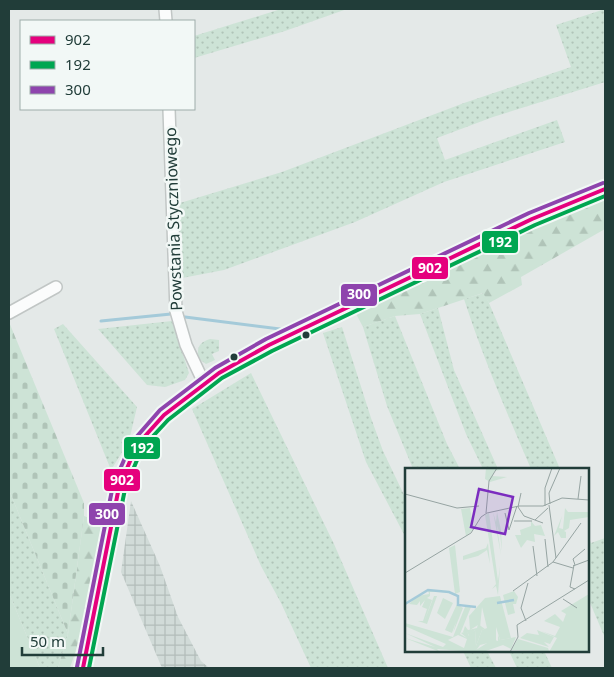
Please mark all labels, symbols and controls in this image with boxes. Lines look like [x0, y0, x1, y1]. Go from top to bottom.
legend [20, 20, 195, 110]
text: 902 [65, 29, 91, 49]
text: 192 [65, 54, 91, 74]
text: 300 [65, 79, 91, 99]
street label: Powstania Styczniowego [159, 127, 187, 311]
line badge: 192 [481, 230, 519, 254]
text: 192 [488, 232, 512, 251]
line badge: 902 [411, 256, 449, 280]
text: 902 [418, 258, 442, 277]
line badge: 300 [340, 283, 378, 307]
text: 300 [347, 284, 371, 303]
unlabelled marker [301, 330, 311, 340]
unlabelled marker [229, 352, 239, 362]
line badge: 192 [123, 436, 161, 460]
text: 192 [130, 438, 154, 457]
line badge: 902 [103, 468, 141, 492]
inset map [405, 468, 589, 652]
text: 902 [110, 470, 134, 489]
line badge: 300 [88, 502, 126, 526]
text: 300 [95, 504, 119, 523]
scale bar [22, 624, 104, 656]
text: 50 m [30, 631, 65, 651]

